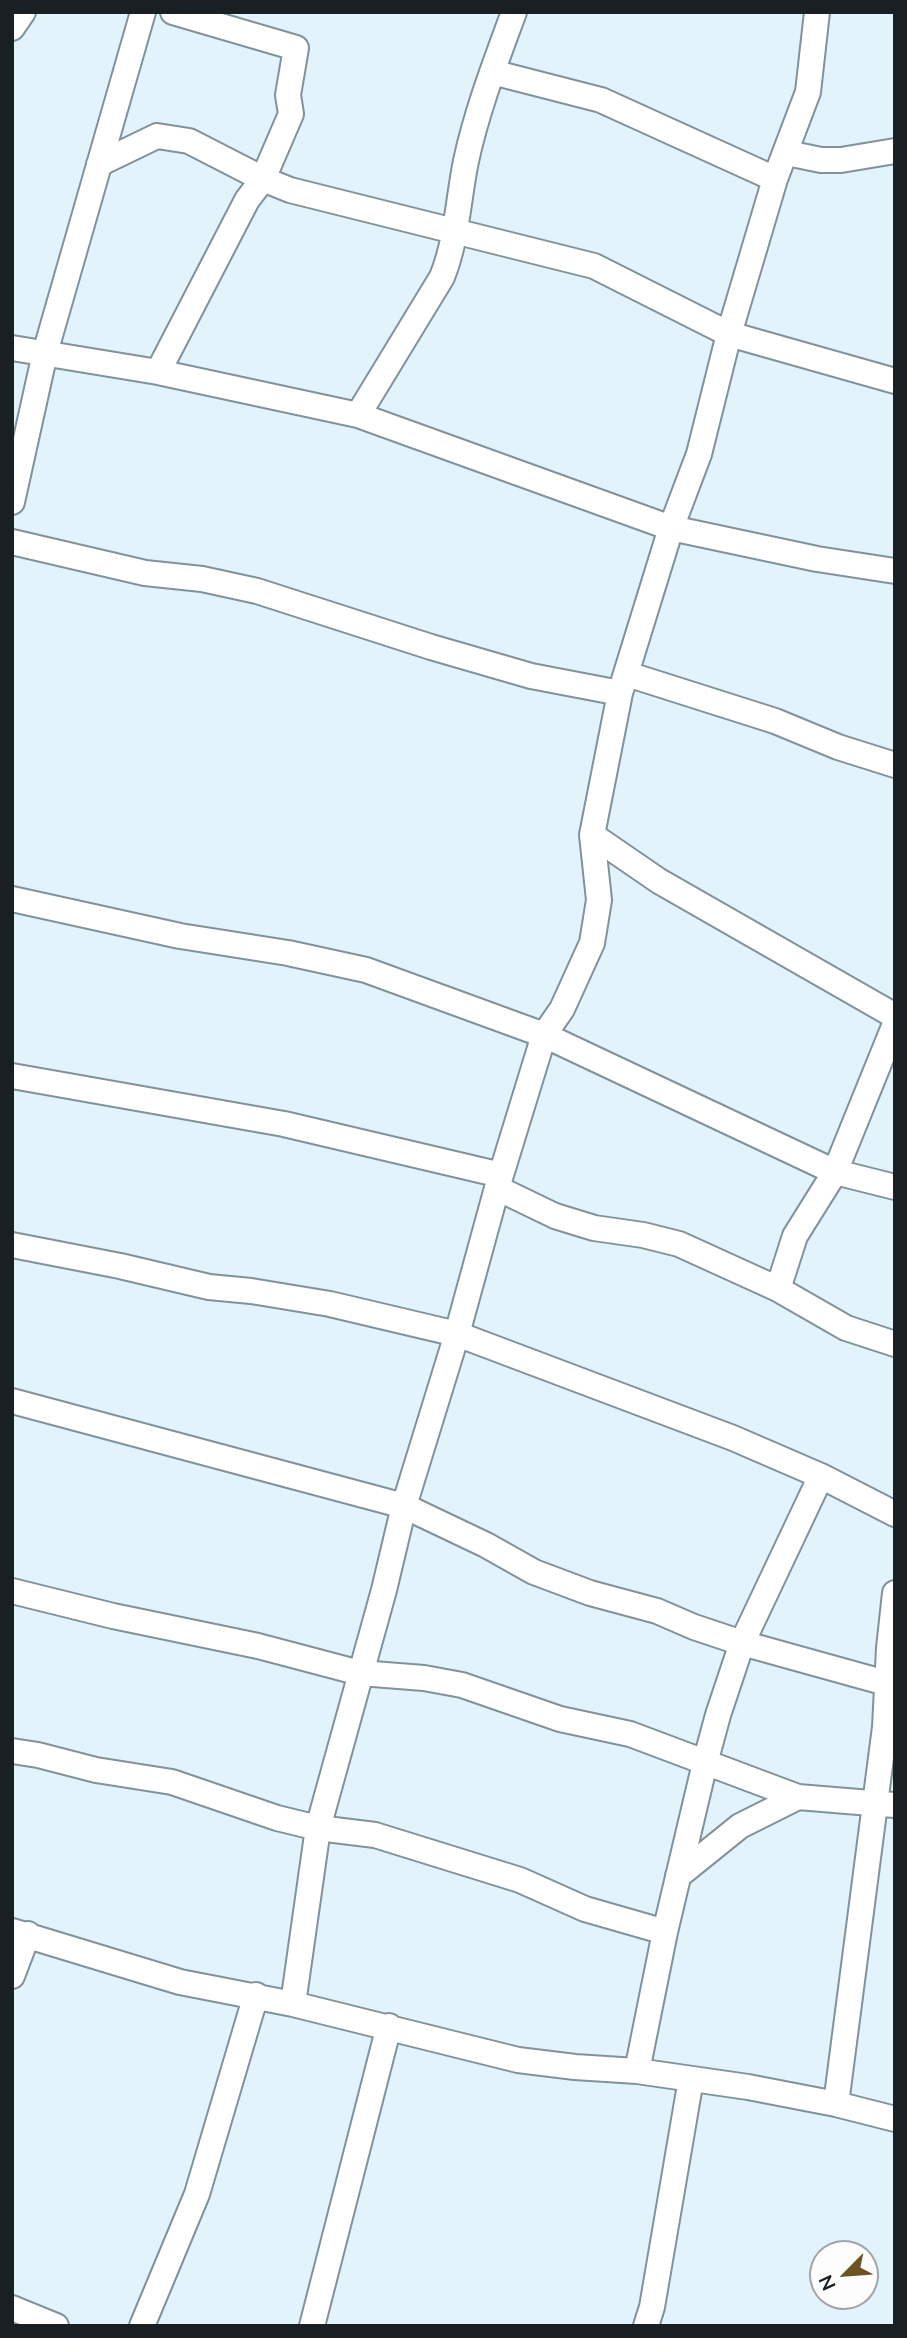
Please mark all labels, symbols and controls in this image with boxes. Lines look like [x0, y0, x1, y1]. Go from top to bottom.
north arrow [809, 2240, 879, 2310]
text: N [813, 2271, 841, 2295]

